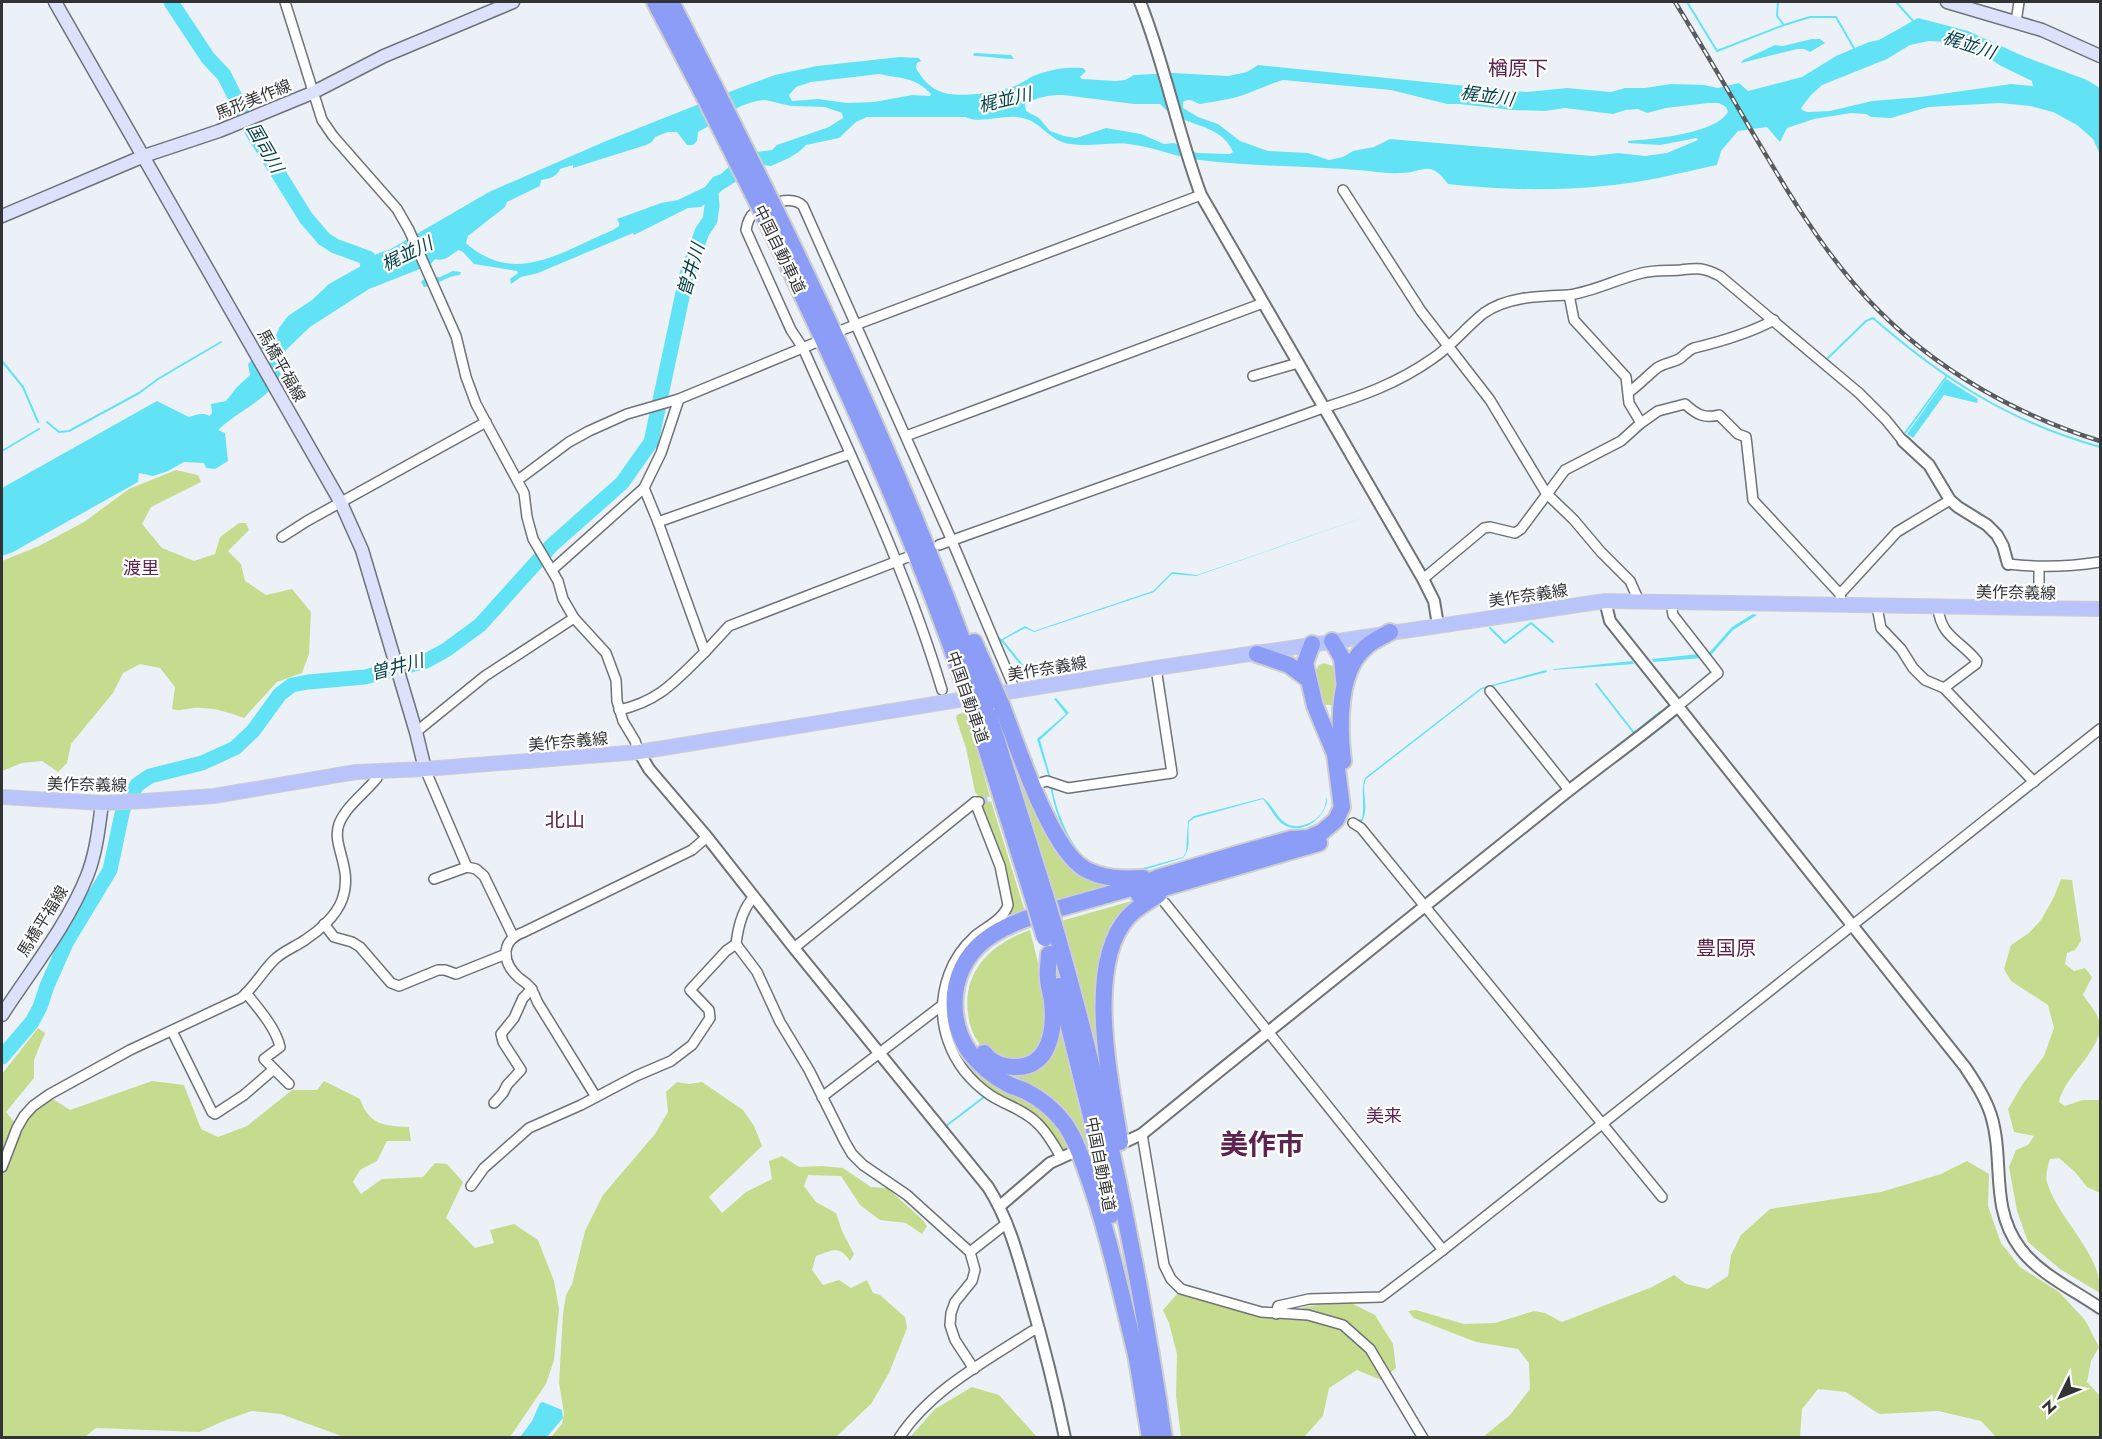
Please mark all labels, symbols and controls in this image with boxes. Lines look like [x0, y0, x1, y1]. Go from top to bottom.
water label: 梶並川 [1939, 24, 2001, 66]
district label: 楢原下 [1488, 54, 1548, 83]
street label: 馬形美作線 [212, 74, 295, 125]
water label: 梶並川 [1458, 79, 1518, 113]
water label: 梶並川 [976, 81, 1036, 119]
water label: 国司川 [240, 118, 291, 180]
street label: 中国自動車道 [748, 201, 811, 297]
water label: 梶並川 [377, 230, 439, 278]
water label: 曽井川 [671, 239, 711, 300]
street label: 馬橋平福線 [252, 325, 311, 406]
district label: 渡里 [123, 555, 159, 581]
street label: 美作奈義線 [1487, 579, 1569, 612]
street label: 美作奈義線 [1976, 580, 2056, 605]
water label: 曽井川 [368, 647, 428, 687]
street label: 中国自動車道 [941, 648, 994, 746]
street label: 美作奈義線 [1006, 651, 1088, 686]
street label: 美作奈義線 [527, 727, 609, 756]
street label: 美作奈義線 [47, 772, 127, 797]
district label: 北山 [545, 806, 585, 835]
street label: 馬橋平福線 [11, 881, 73, 961]
district label: 豊国原 [1696, 934, 1756, 963]
district label: 美来 [1366, 1103, 1402, 1129]
street label: 中国自動車道 [1080, 1115, 1121, 1213]
district label: 美作市 [1220, 1124, 1304, 1165]
north arrow [2030, 1367, 2090, 1427]
text: N [2037, 1394, 2062, 1419]

